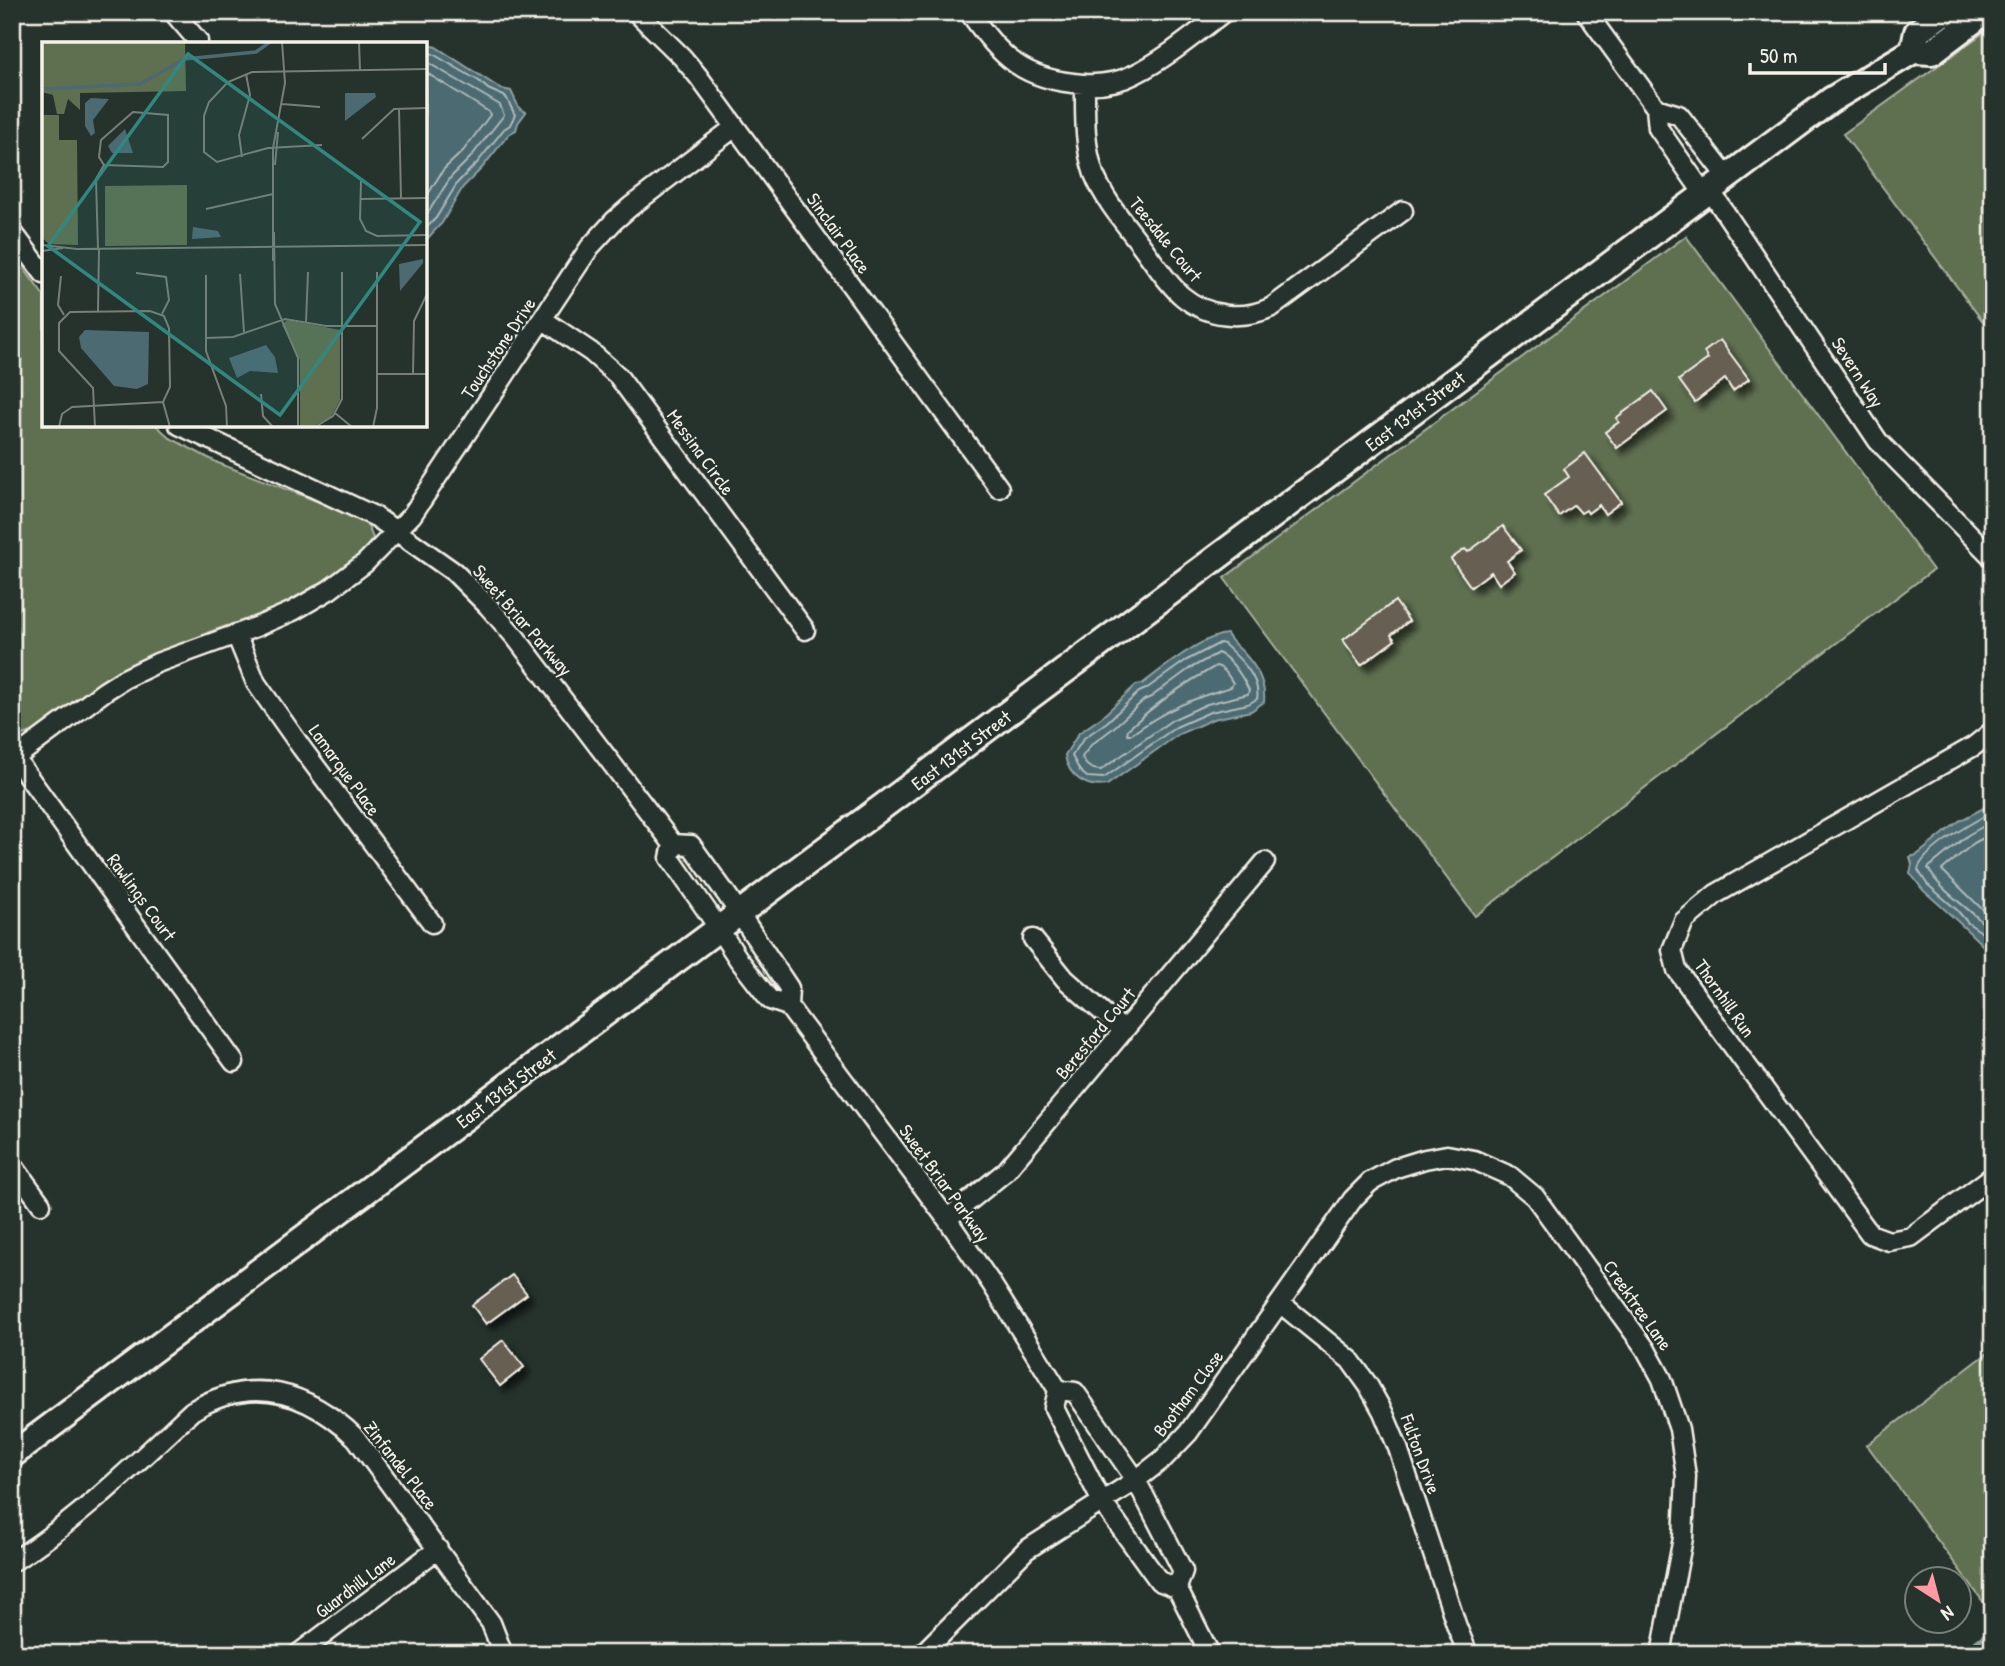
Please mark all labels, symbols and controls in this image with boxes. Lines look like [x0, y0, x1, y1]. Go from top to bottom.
scale bar [1750, 32, 1884, 76]
text: 50 m [1760, 41, 1797, 70]
inset map [42, 42, 427, 427]
street label: Sinclair Place [801, 187, 877, 279]
street label: Teesdale Court [1124, 191, 1209, 287]
street label: Touchstone Drive [454, 292, 542, 404]
street label: Severn Way [1826, 332, 1890, 412]
street label: East 131st Street [1360, 365, 1471, 457]
street label: Messina Circle [661, 404, 741, 500]
street label: Sweet Briar Parkway [467, 559, 579, 681]
street label: East 131st Street [906, 704, 1017, 796]
street label: Lamarque Place [303, 719, 387, 821]
street label: Rawlings Court [101, 848, 183, 946]
street label: Thornhill Run [1689, 954, 1761, 1042]
street label: Beresford Court [1049, 981, 1141, 1084]
street label: East 131st Street [451, 1042, 562, 1134]
street label: Sweet Briar Parkway [893, 1119, 997, 1247]
street label: Creektree Lane [1597, 1255, 1679, 1356]
street label: Bootham Close [1147, 1344, 1229, 1442]
street label: Fulton Drive [1394, 1410, 1448, 1498]
street label: Zinfandel Place [358, 1415, 444, 1515]
street label: Guardhill Lane [309, 1546, 401, 1624]
north arrow [1904, 1564, 1974, 1634]
text: N [1936, 1600, 1960, 1627]

